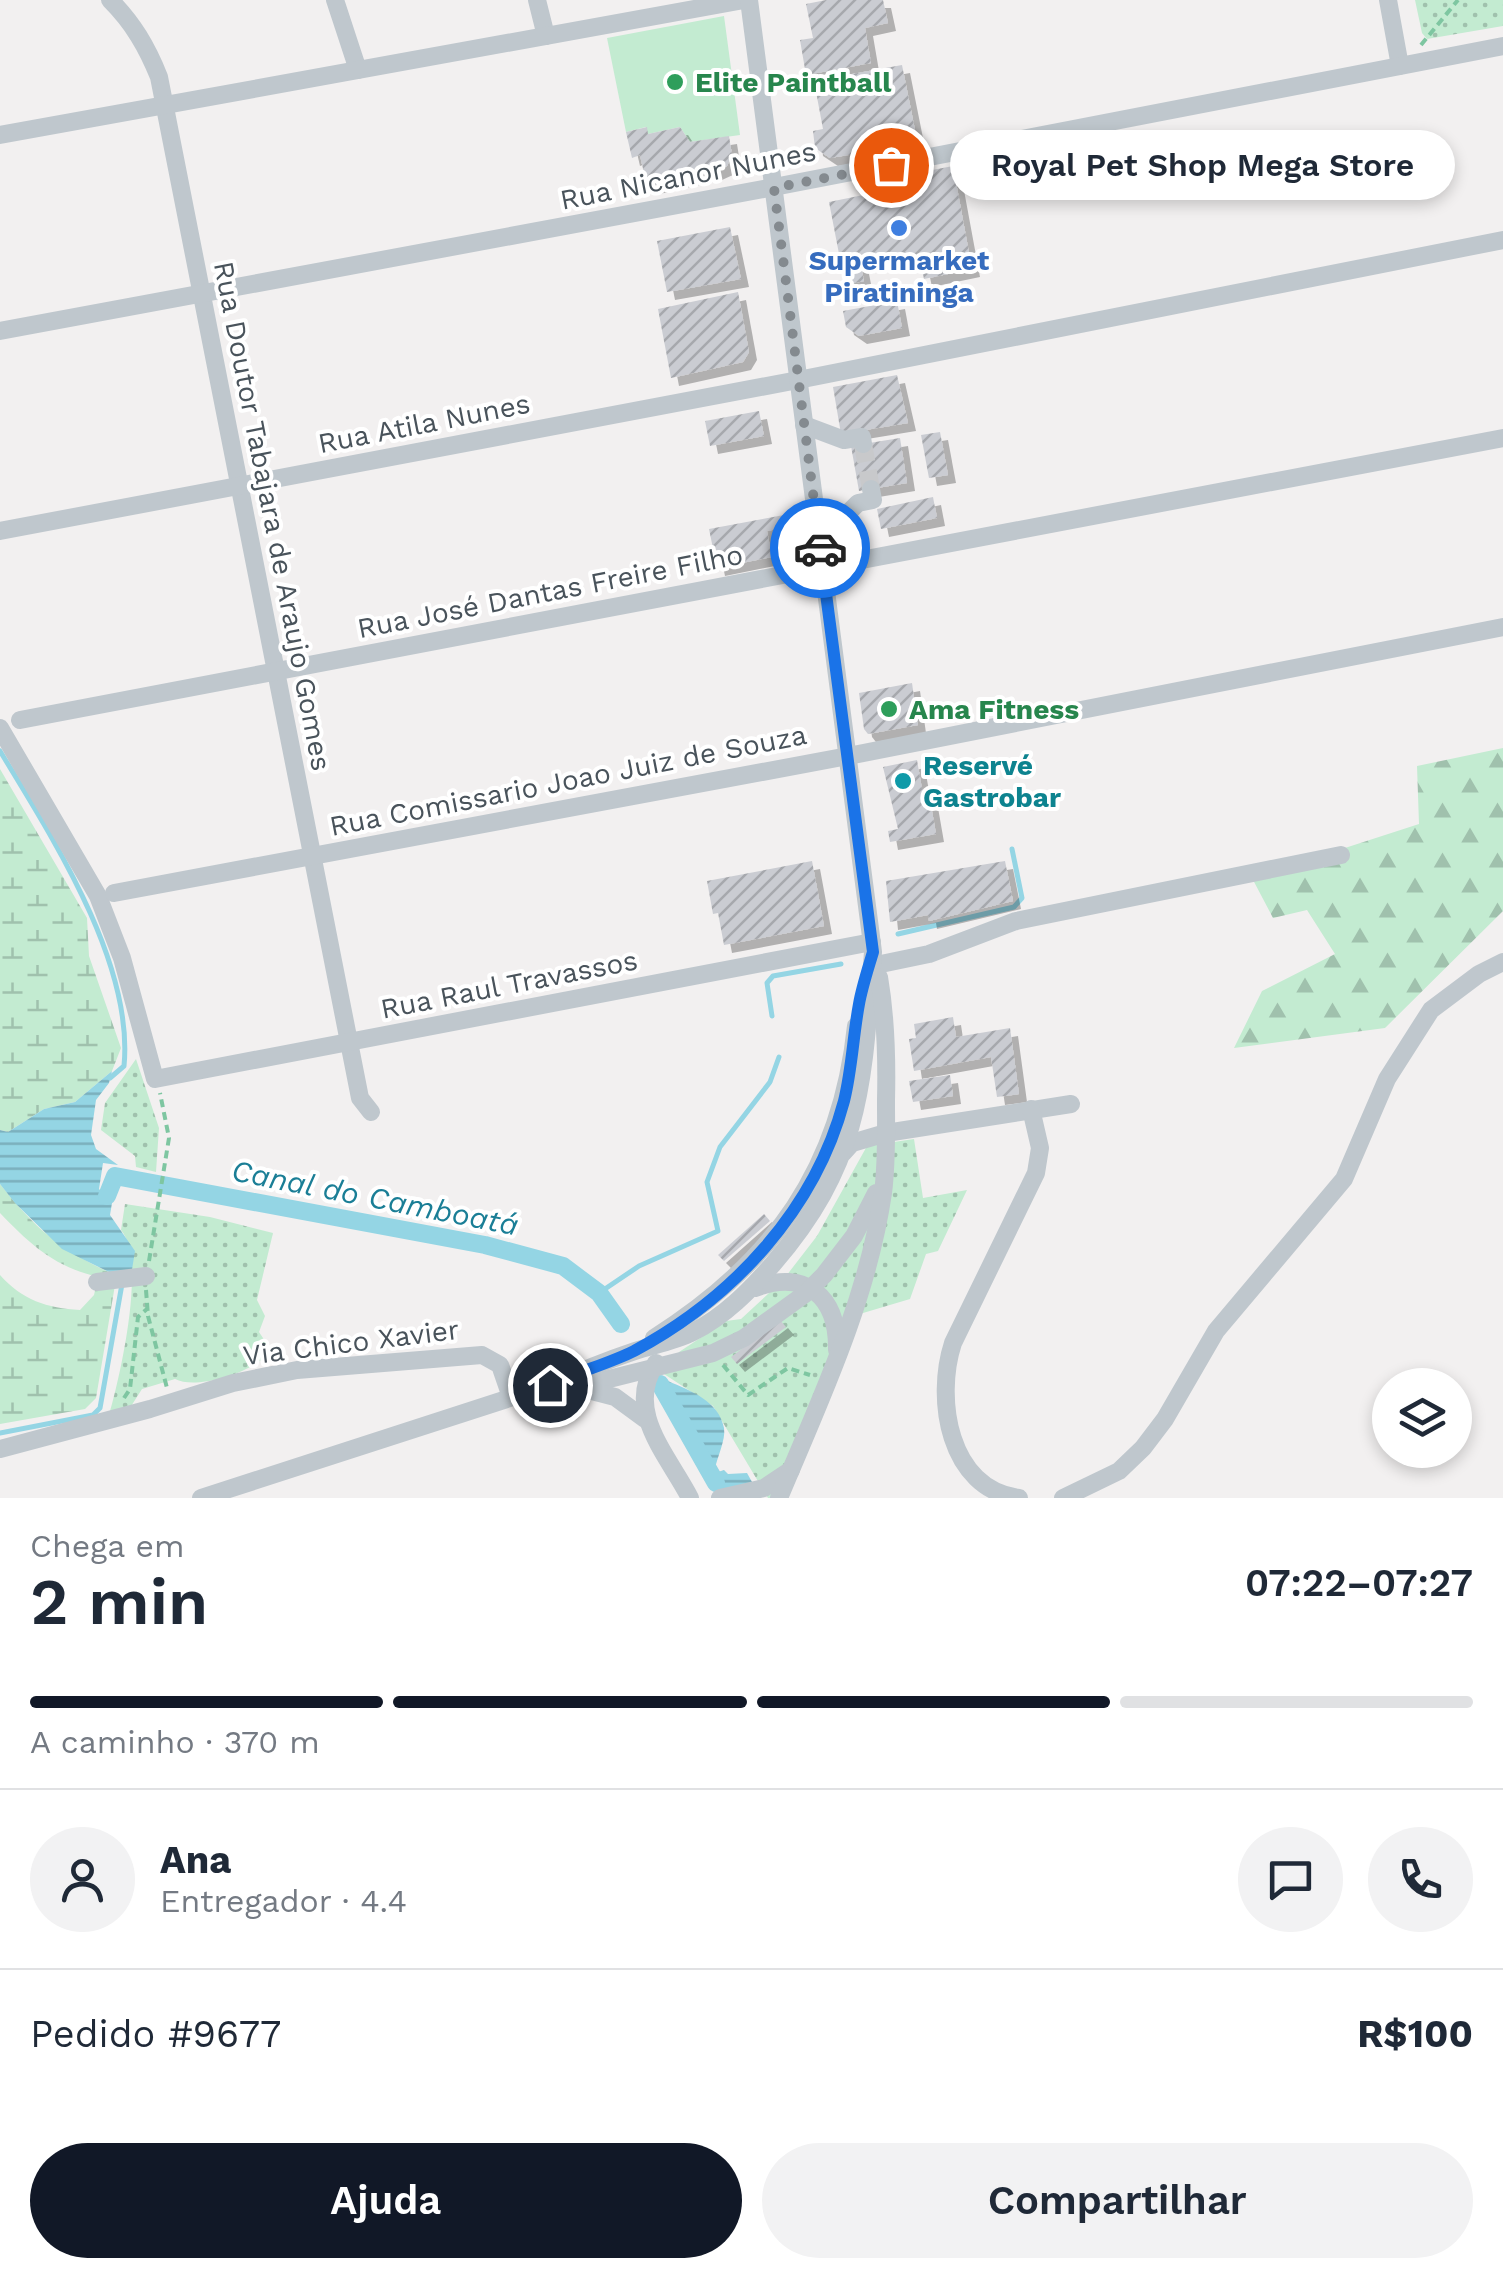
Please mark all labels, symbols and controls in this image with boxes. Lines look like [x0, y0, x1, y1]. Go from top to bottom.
place label: Elite Paintball [695, 66, 892, 99]
marker: Elite Paintball [664, 71, 686, 93]
pin [849, 123, 934, 208]
callout: Royal Pet Shop Mega Store [951, 130, 1456, 200]
street label: Rua Nicanor Nunes [557, 134, 819, 217]
icon: bag [864, 138, 919, 193]
text: Royal Pet Shop Mega Store [991, 146, 1414, 184]
marker: Supermarket Piratininga [888, 217, 910, 239]
place label: Supermarket Piratininga [809, 244, 989, 309]
street label: Rua Doutor Tabajara de Araujo Gomes [207, 259, 338, 774]
street label: Rua Atila Nunes [315, 387, 533, 460]
courier [770, 498, 870, 598]
icon: car [793, 521, 848, 576]
street label: Rua José Dantas Freire Filho [355, 538, 746, 645]
place label: Ama Fitness [909, 693, 1079, 726]
marker: Ama Fitness [878, 698, 900, 720]
street label: Rua Comissario Joao Juiz de Souza [327, 718, 810, 843]
place label: Reservé Gastrobar [923, 749, 1061, 814]
marker: Reservé Gastrobar [892, 770, 914, 792]
street label: Rua Raul Travassos [378, 943, 640, 1026]
water label: Canal do Camboatá [229, 1153, 521, 1242]
street label: Via Chico Xavier [241, 1313, 461, 1372]
pin [508, 1343, 593, 1428]
icon: home [523, 1358, 578, 1413]
map controls [1372, 1368, 1472, 1468]
button: layers [1372, 1368, 1472, 1468]
text: Chega em [30, 1527, 185, 1565]
text: 07:22–07:27 [1245, 1561, 1473, 1605]
text: 2 min [30, 1564, 208, 1640]
text: A caminho · 370 m [30, 1723, 320, 1761]
button: person [30, 1827, 135, 1932]
button: chat [1238, 1827, 1343, 1932]
button: phone [1368, 1827, 1473, 1932]
text: Ana [160, 1838, 231, 1882]
text: Entregador · 4.4 [160, 1882, 407, 1920]
text: Pedido #9677 [30, 2012, 281, 2056]
text: R$100 [1357, 2012, 1473, 2056]
button: Ajuda [30, 2143, 742, 2258]
button: Compartilhar [762, 2143, 1473, 2258]

